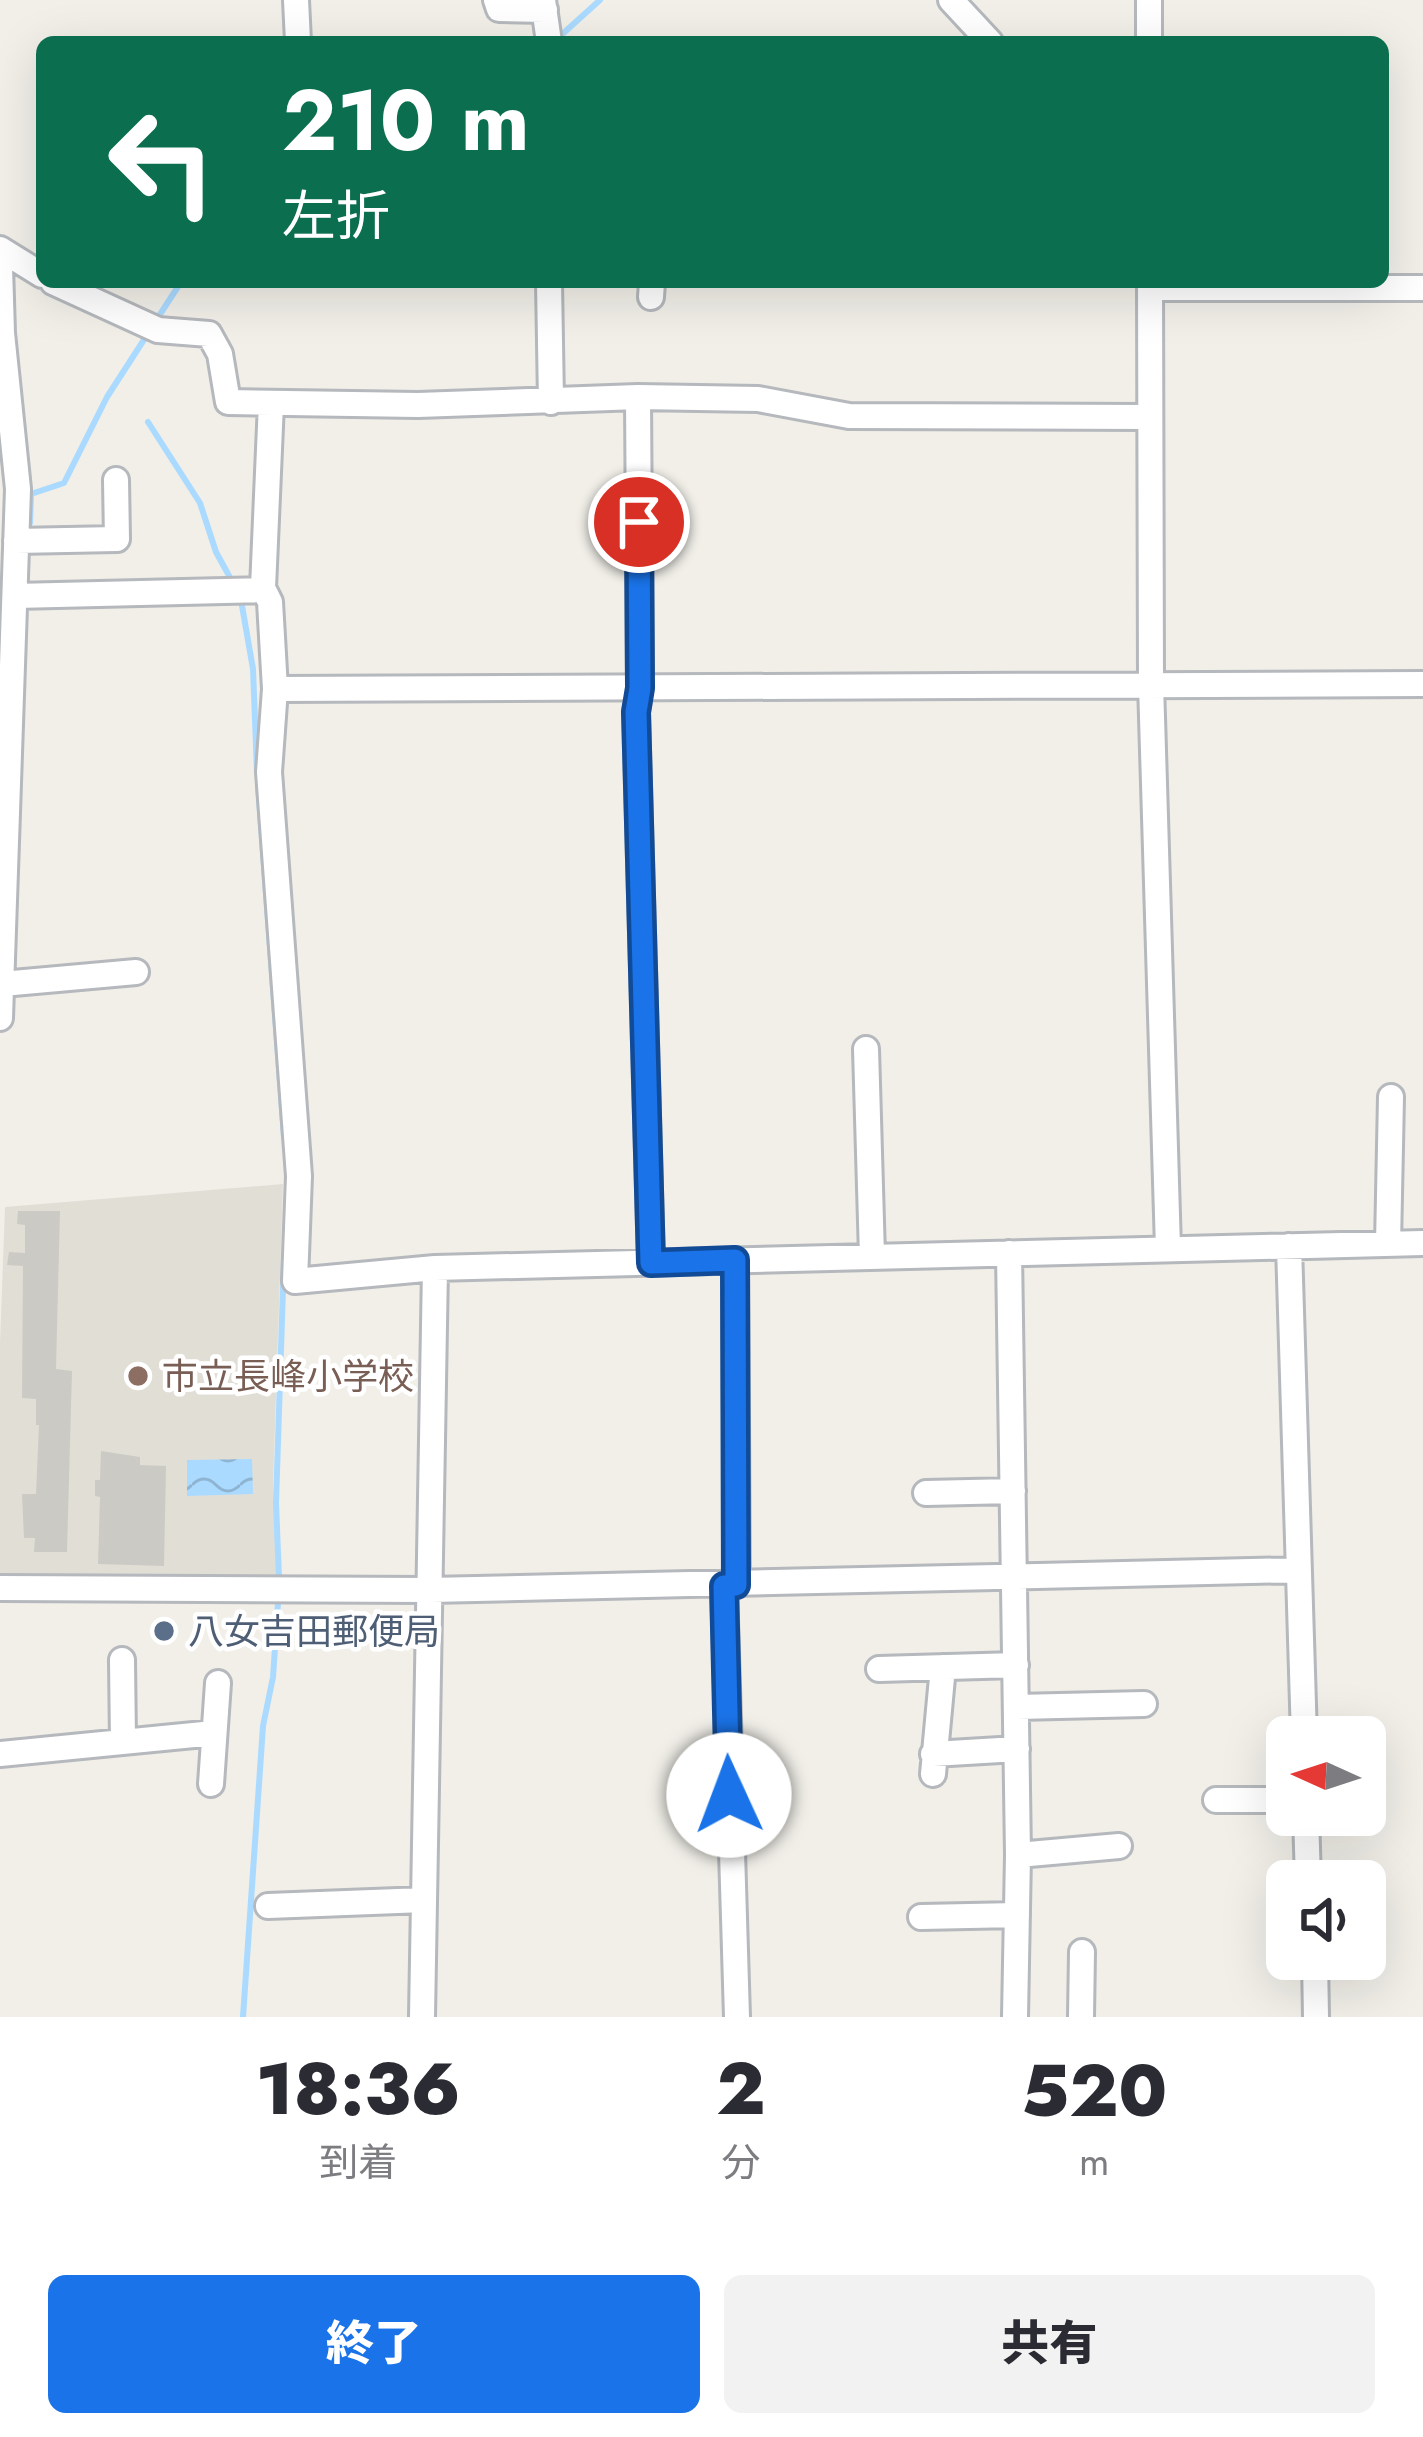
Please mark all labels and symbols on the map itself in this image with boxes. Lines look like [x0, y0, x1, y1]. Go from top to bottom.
pin [588, 471, 690, 573]
place label: 市立長峰小学校 [162, 1350, 414, 1402]
marker: 市立長峰小学校 [125, 1363, 151, 1389]
place label: 八女吉田郵便局 [188, 1605, 440, 1657]
marker: 八女吉田郵便局 [151, 1618, 177, 1644]
north arrow [1266, 1716, 1386, 1836]
position arrow [666, 1732, 792, 1858]

